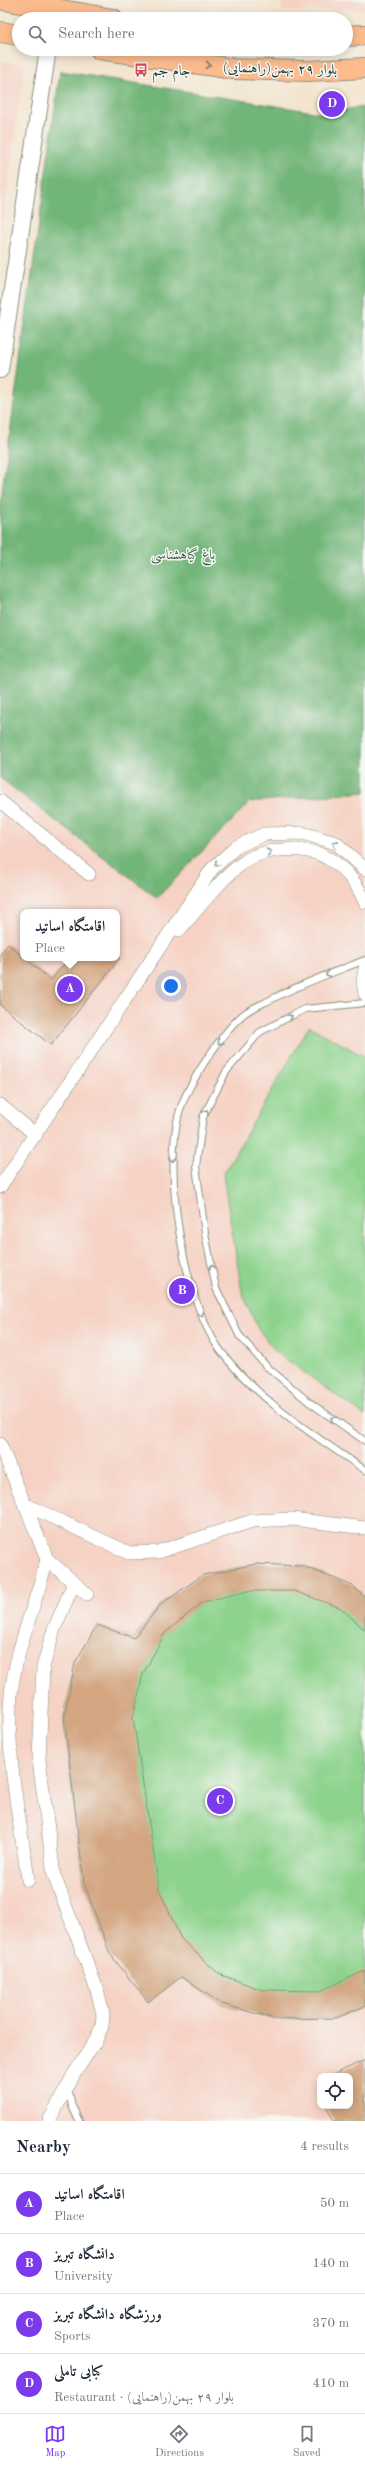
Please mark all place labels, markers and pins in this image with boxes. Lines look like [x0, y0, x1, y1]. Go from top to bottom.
bus stop icon: جام جم [133, 62, 149, 78]
place label: جام جم [152, 64, 190, 84]
pin: D [319, 89, 345, 119]
pin: A [57, 974, 83, 1004]
pin: B [169, 1276, 195, 1306]
pin: C [207, 1786, 233, 1816]

